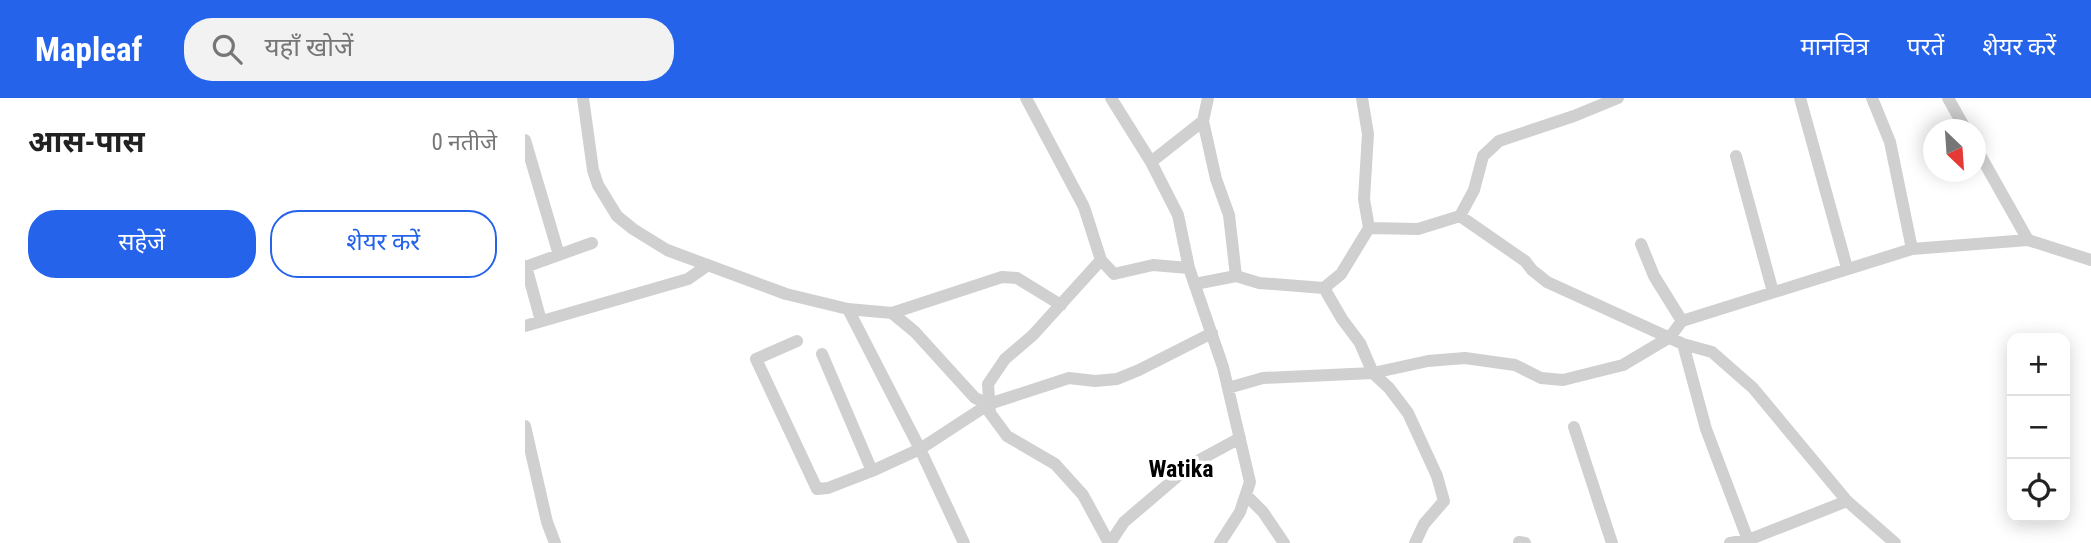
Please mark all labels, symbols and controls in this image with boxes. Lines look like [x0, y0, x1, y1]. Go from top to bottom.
search box [184, 18, 674, 81]
text: Mapleaf [35, 30, 142, 69]
icon: search [208, 30, 246, 68]
text: यहाँ खोजें [264, 32, 353, 62]
text: मानचित्र [1800, 33, 1869, 61]
text: परतें [1907, 33, 1944, 61]
text: शेयर करें [1982, 33, 2056, 61]
north arrow [1923, 119, 1986, 182]
text: आस-पास [28, 124, 145, 159]
text: 0 नतीजे [431, 129, 497, 156]
button: सहेजें [28, 210, 256, 278]
button: शेयर करें [270, 210, 497, 278]
map controls [2007, 333, 2070, 522]
button: + [2007, 333, 2070, 396]
button: − [2007, 396, 2070, 459]
district label: Watika [1148, 455, 1214, 483]
button: locate [2007, 459, 2070, 522]

